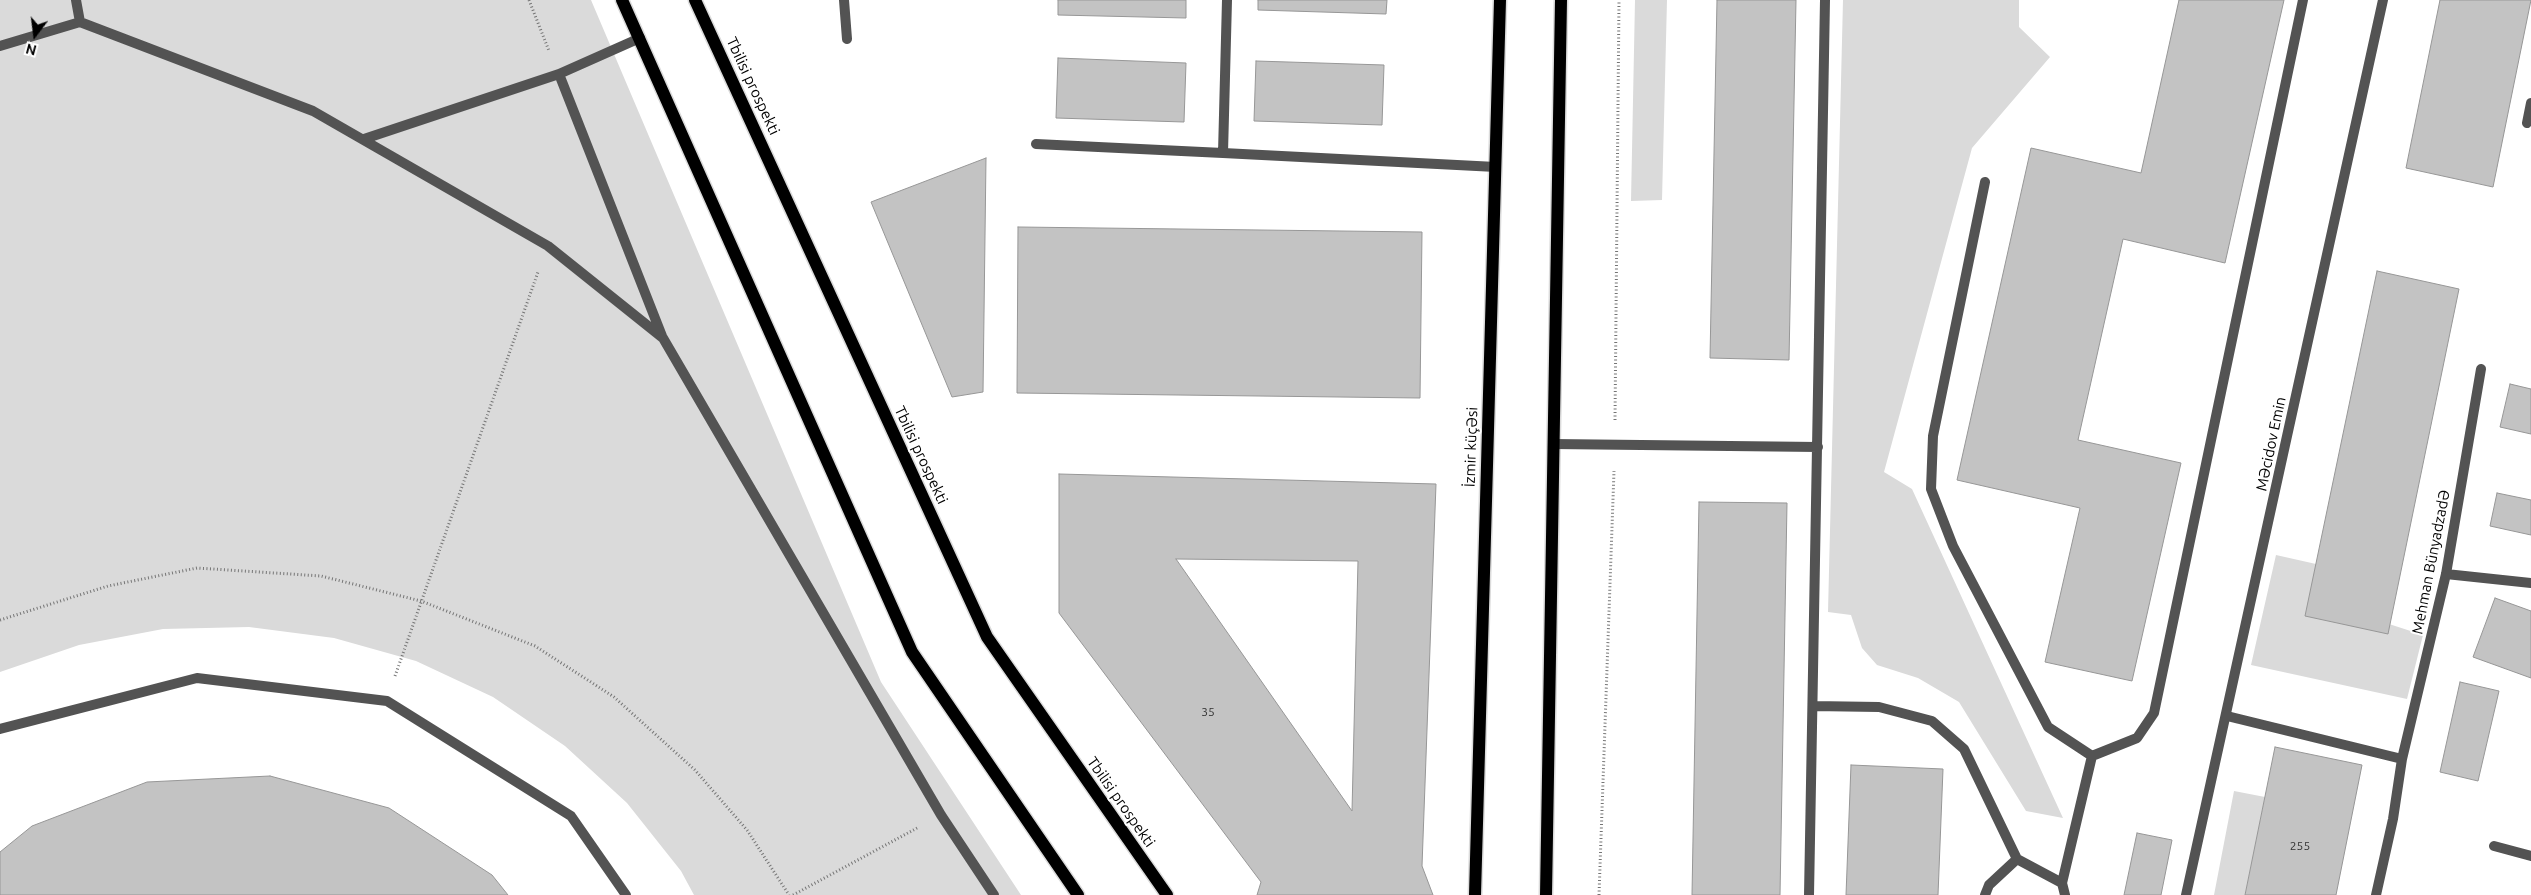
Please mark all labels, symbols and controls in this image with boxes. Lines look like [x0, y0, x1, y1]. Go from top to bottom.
north arrow [10, 10, 60, 60]
street label: Tbilisi prospekti [722, 34, 784, 138]
text: N [24, 40, 38, 59]
street label: Məcidov Emin [2252, 395, 2290, 493]
street label: Tbilisi prospekti [890, 403, 952, 507]
street label: İzmir küçəsi [1461, 407, 1481, 487]
street label: Mehman Bünyadzadə [2408, 488, 2454, 636]
house number: 35 [1201, 705, 1215, 719]
street label: Tbilisi prospekti [1083, 754, 1159, 850]
house number: 255 [2290, 839, 2310, 853]

